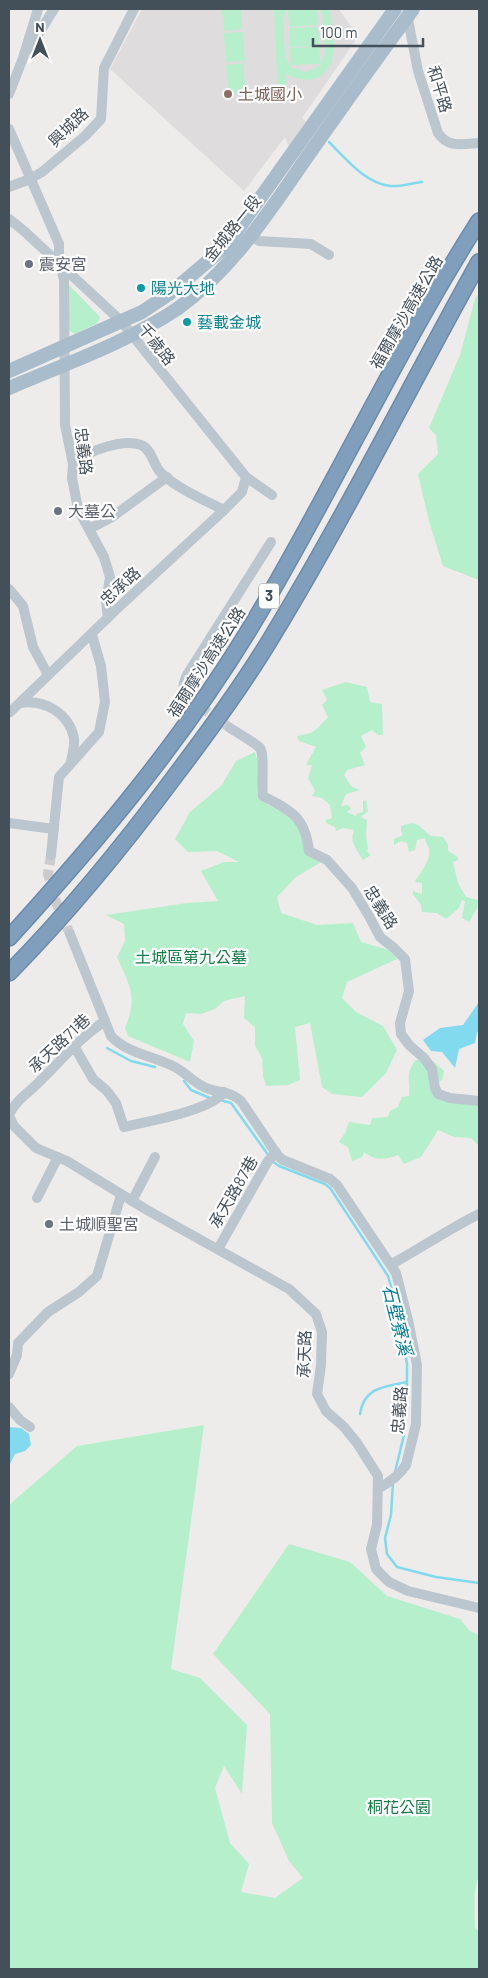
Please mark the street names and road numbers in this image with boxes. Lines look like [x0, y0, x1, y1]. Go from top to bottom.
street label: 和平路 [424, 63, 457, 115]
street label: 興城路 [44, 103, 92, 150]
street label: 金城路一段 [199, 191, 264, 265]
street label: 福爾摩沙高速公路 [365, 252, 446, 372]
street label: 千歲路 [135, 319, 180, 368]
street label: 忠義路 [72, 426, 97, 476]
street label: 忠承路 [96, 562, 144, 609]
road number: 3 [259, 584, 279, 608]
street label: 福爾摩沙高速公路 [163, 603, 248, 721]
street label: 忠義路 [361, 881, 402, 932]
street label: 承天路71巷 [24, 1009, 93, 1076]
street label: 承天路87巷 [204, 1152, 261, 1231]
street label: 承天路 [293, 1330, 314, 1378]
street label: 忠義路 [387, 1385, 410, 1435]

